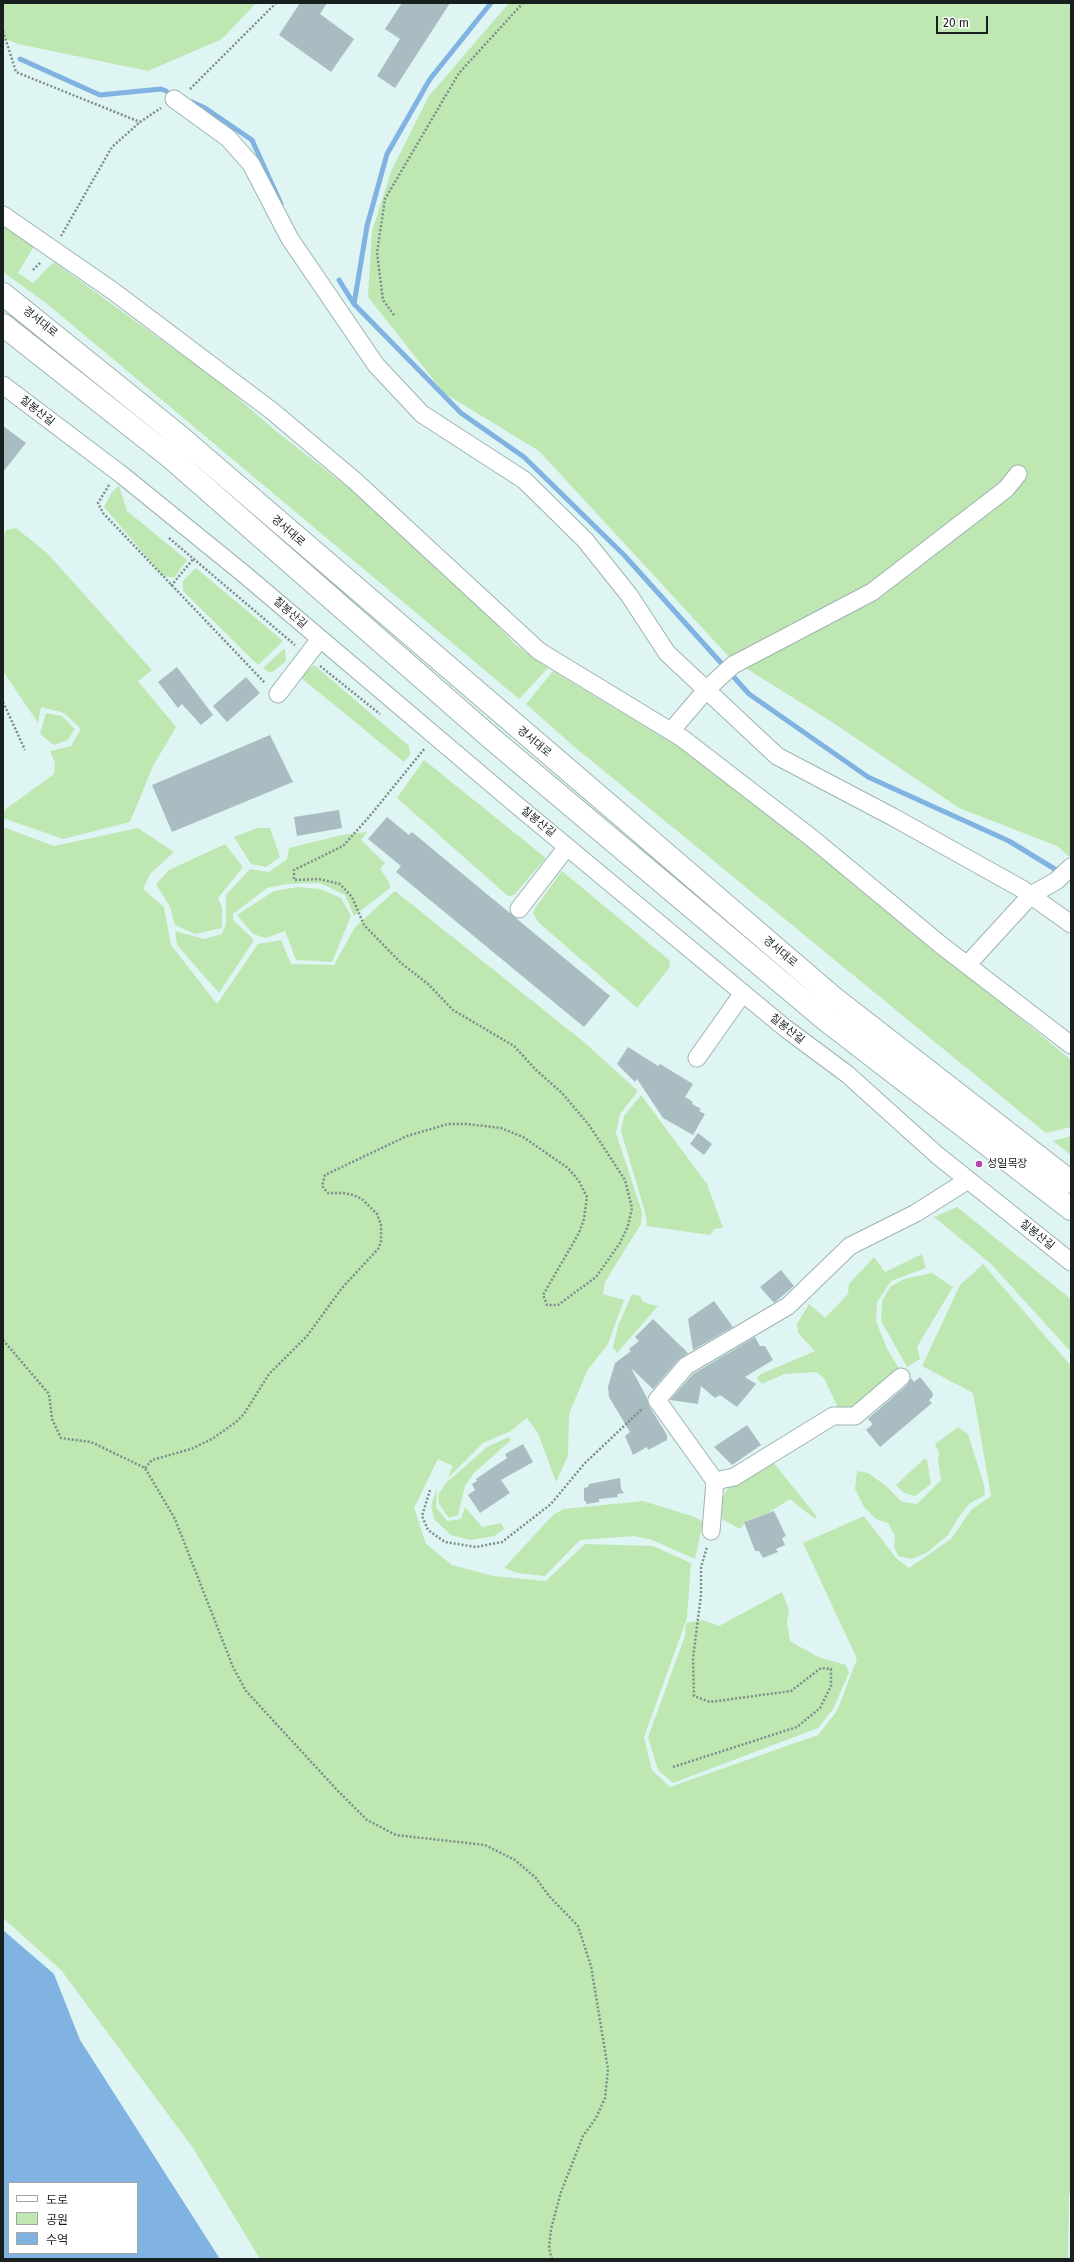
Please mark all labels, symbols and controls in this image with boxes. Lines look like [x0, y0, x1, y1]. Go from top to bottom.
scale bar [938, 8, 990, 34]
text: 20 m [943, 16, 969, 30]
street label: 경서대로 [20, 304, 60, 340]
street label: 칠봉산길 [17, 393, 57, 429]
street label: 경서대로 [268, 513, 308, 549]
street label: 칠봉산길 [270, 595, 310, 631]
street label: 경서대로 [514, 724, 554, 760]
street label: 칠봉산길 [518, 804, 558, 840]
street label: 경서대로 [760, 934, 800, 970]
street label: 칠봉산길 [767, 1011, 807, 1047]
place label: 성일목장 [987, 1157, 1027, 1171]
marker: 성일목장 [974, 1159, 984, 1169]
street label: 칠봉산길 [1017, 1217, 1057, 1253]
legend [8, 2182, 138, 2254]
text: 도로 [46, 2193, 68, 2207]
text: 공원 [46, 2213, 68, 2227]
text: 수역 [46, 2233, 68, 2247]

